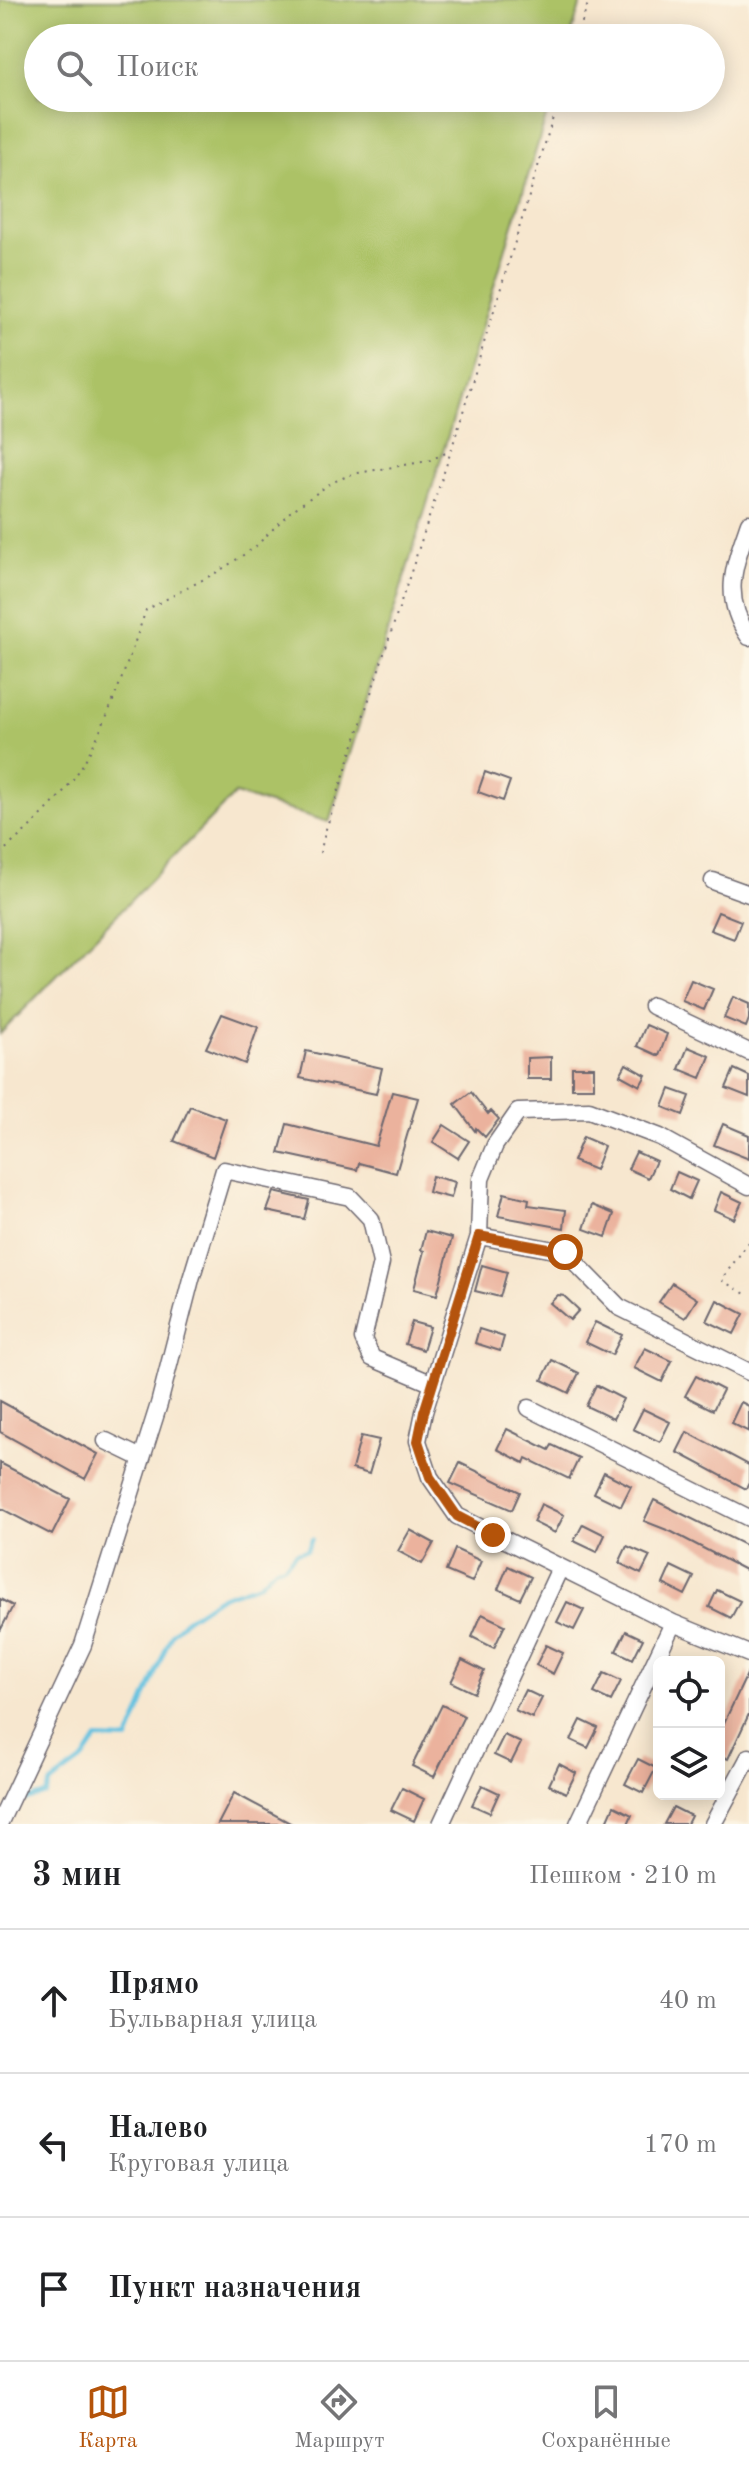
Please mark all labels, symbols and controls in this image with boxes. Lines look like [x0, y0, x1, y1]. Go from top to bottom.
search box [24, 24, 725, 112]
icon: search [52, 46, 96, 90]
text: Поиск [116, 53, 199, 83]
route start [547, 1234, 583, 1270]
route end [475, 1517, 511, 1553]
map controls [653, 1656, 725, 1800]
button: locate [653, 1656, 725, 1728]
button: layers [653, 1728, 725, 1800]
text: 3 мин [32, 1859, 122, 1893]
text: Пешком · 210 m [529, 1863, 717, 1889]
text: Прямо [108, 1970, 199, 2000]
icon: ahead [32, 1979, 76, 2023]
text: 40 m [659, 1988, 717, 2014]
text: Бульварная улица [108, 2007, 317, 2033]
text: Налево [108, 2114, 208, 2144]
icon: left [32, 2123, 76, 2167]
text: 170 m [644, 2132, 717, 2158]
text: Круговая улица [108, 2151, 289, 2177]
icon: arrive [32, 2267, 76, 2311]
text: Пункт назначения [108, 2274, 361, 2304]
tab: Карта [78, 2380, 138, 2455]
tab: Маршрут [294, 2380, 385, 2455]
tab: Сохранённые [541, 2380, 671, 2455]

